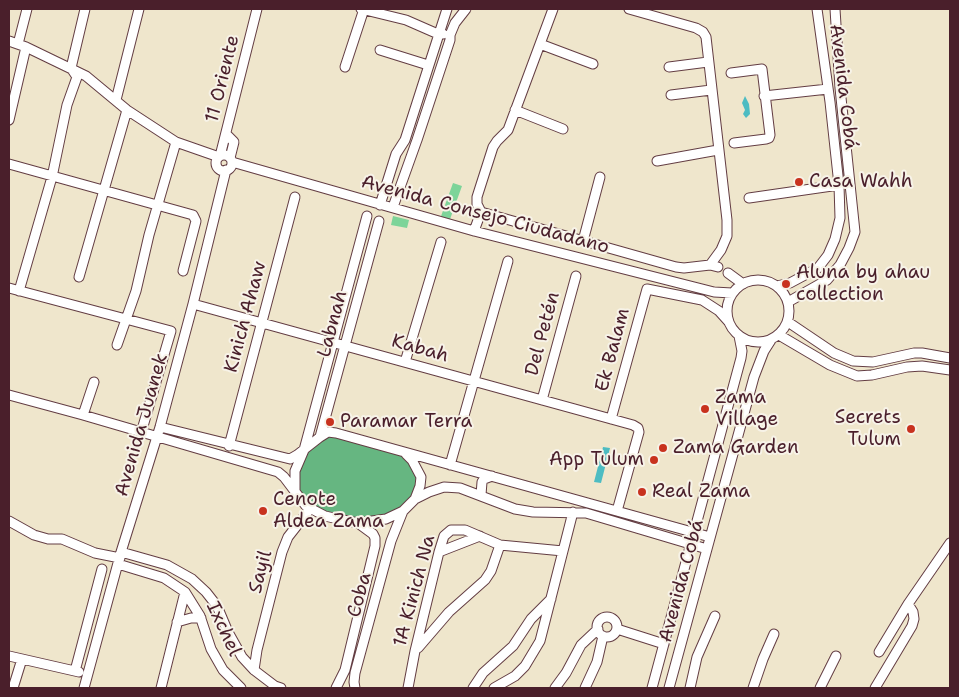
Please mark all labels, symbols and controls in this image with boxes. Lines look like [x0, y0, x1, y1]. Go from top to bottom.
street label: Avenida Cobá [824, 23, 862, 151]
street label: 11 Oriente [201, 33, 245, 125]
street label: Avenida Consejo Ciudadano [358, 171, 612, 259]
place label: Casa Wahh [809, 171, 913, 193]
marker: Casa Wahh [793, 176, 805, 188]
street label: Kinich Ahaw [220, 259, 272, 375]
place label: Aluna by ahau collection [796, 262, 930, 306]
marker: Aluna by ahau collection [780, 278, 792, 290]
street label: Labnah [313, 288, 353, 360]
street label: Del Petén [521, 290, 565, 378]
street label: Ek Balam [591, 306, 635, 394]
street label: Kabah [389, 330, 451, 368]
street label: Avenida Juanek [111, 351, 173, 499]
place label: Zama Village [715, 387, 778, 431]
marker: Zama Village [699, 403, 711, 415]
place label: Secrets Tulum [835, 407, 901, 451]
place label: Paramar Terra [340, 411, 472, 433]
marker: Paramar Terra [324, 416, 336, 428]
marker: Secrets Tulum [905, 423, 917, 435]
place label: Zama Garden [673, 437, 799, 459]
marker: Zama Garden [657, 442, 669, 454]
place label: App Tulum [549, 449, 644, 471]
marker: App Tulum [648, 454, 660, 466]
place label: Real Zama [652, 481, 750, 503]
marker: Real Zama [636, 486, 648, 498]
place label: Cenote Aldea Zama [273, 489, 384, 533]
marker: Cenote Aldea Zama [257, 505, 269, 517]
street label: Avenida Cobá [655, 517, 709, 645]
street label: 1A Kinich Na [389, 533, 441, 649]
street label: Sayil [244, 548, 278, 596]
street label: Coba [343, 570, 377, 620]
street label: Ixchel [201, 598, 245, 660]

